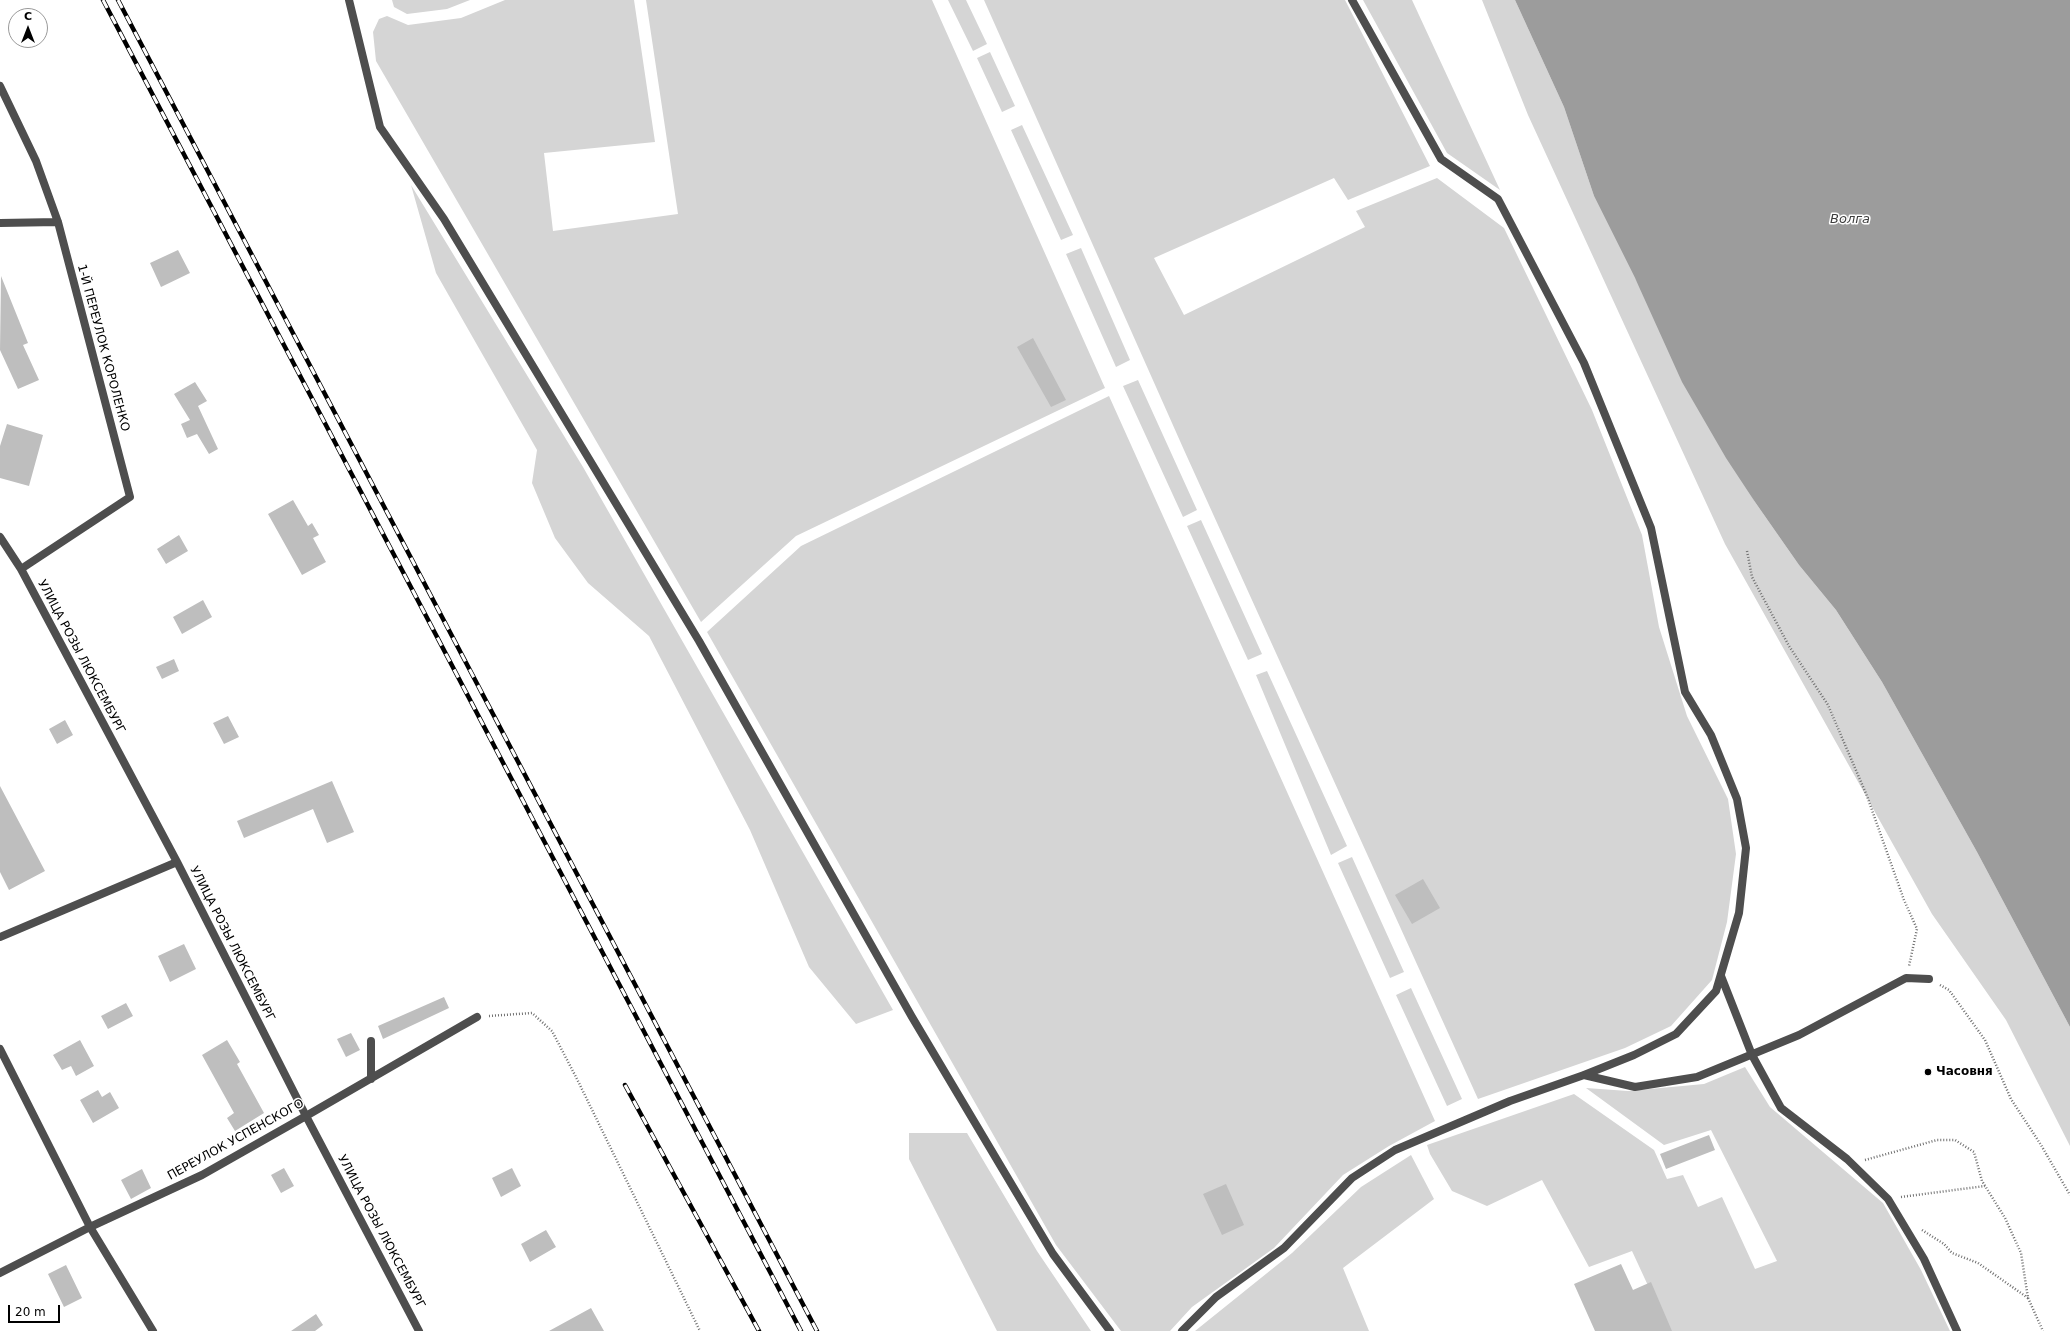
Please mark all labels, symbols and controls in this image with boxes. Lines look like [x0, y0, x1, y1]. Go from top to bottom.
north arrow [8, 8, 48, 48]
text: С [24, 10, 32, 23]
water label: Волга [1830, 212, 1870, 228]
street label: 1-Й ПЕРЕУЛОК КОРОЛЕНКО [74, 263, 132, 433]
street label: УЛИЦА РОЗЫ ЛЮКСЕМБУРГ [34, 578, 128, 736]
street label: УЛИЦА РОЗЫ ЛЮКСЕМБУРГ [186, 864, 278, 1024]
place label: Часовня [1936, 1065, 1993, 1079]
marker: Часовня [1923, 1067, 1933, 1077]
street label: ПЕРЕУЛОК УСПЕНСКОГО [165, 1096, 307, 1184]
street label: УЛИЦА РОЗЫ ЛЮКСЕМБУРГ [334, 1153, 428, 1311]
scale bar [10, 1297, 62, 1323]
text: 20 m [15, 1305, 46, 1319]

